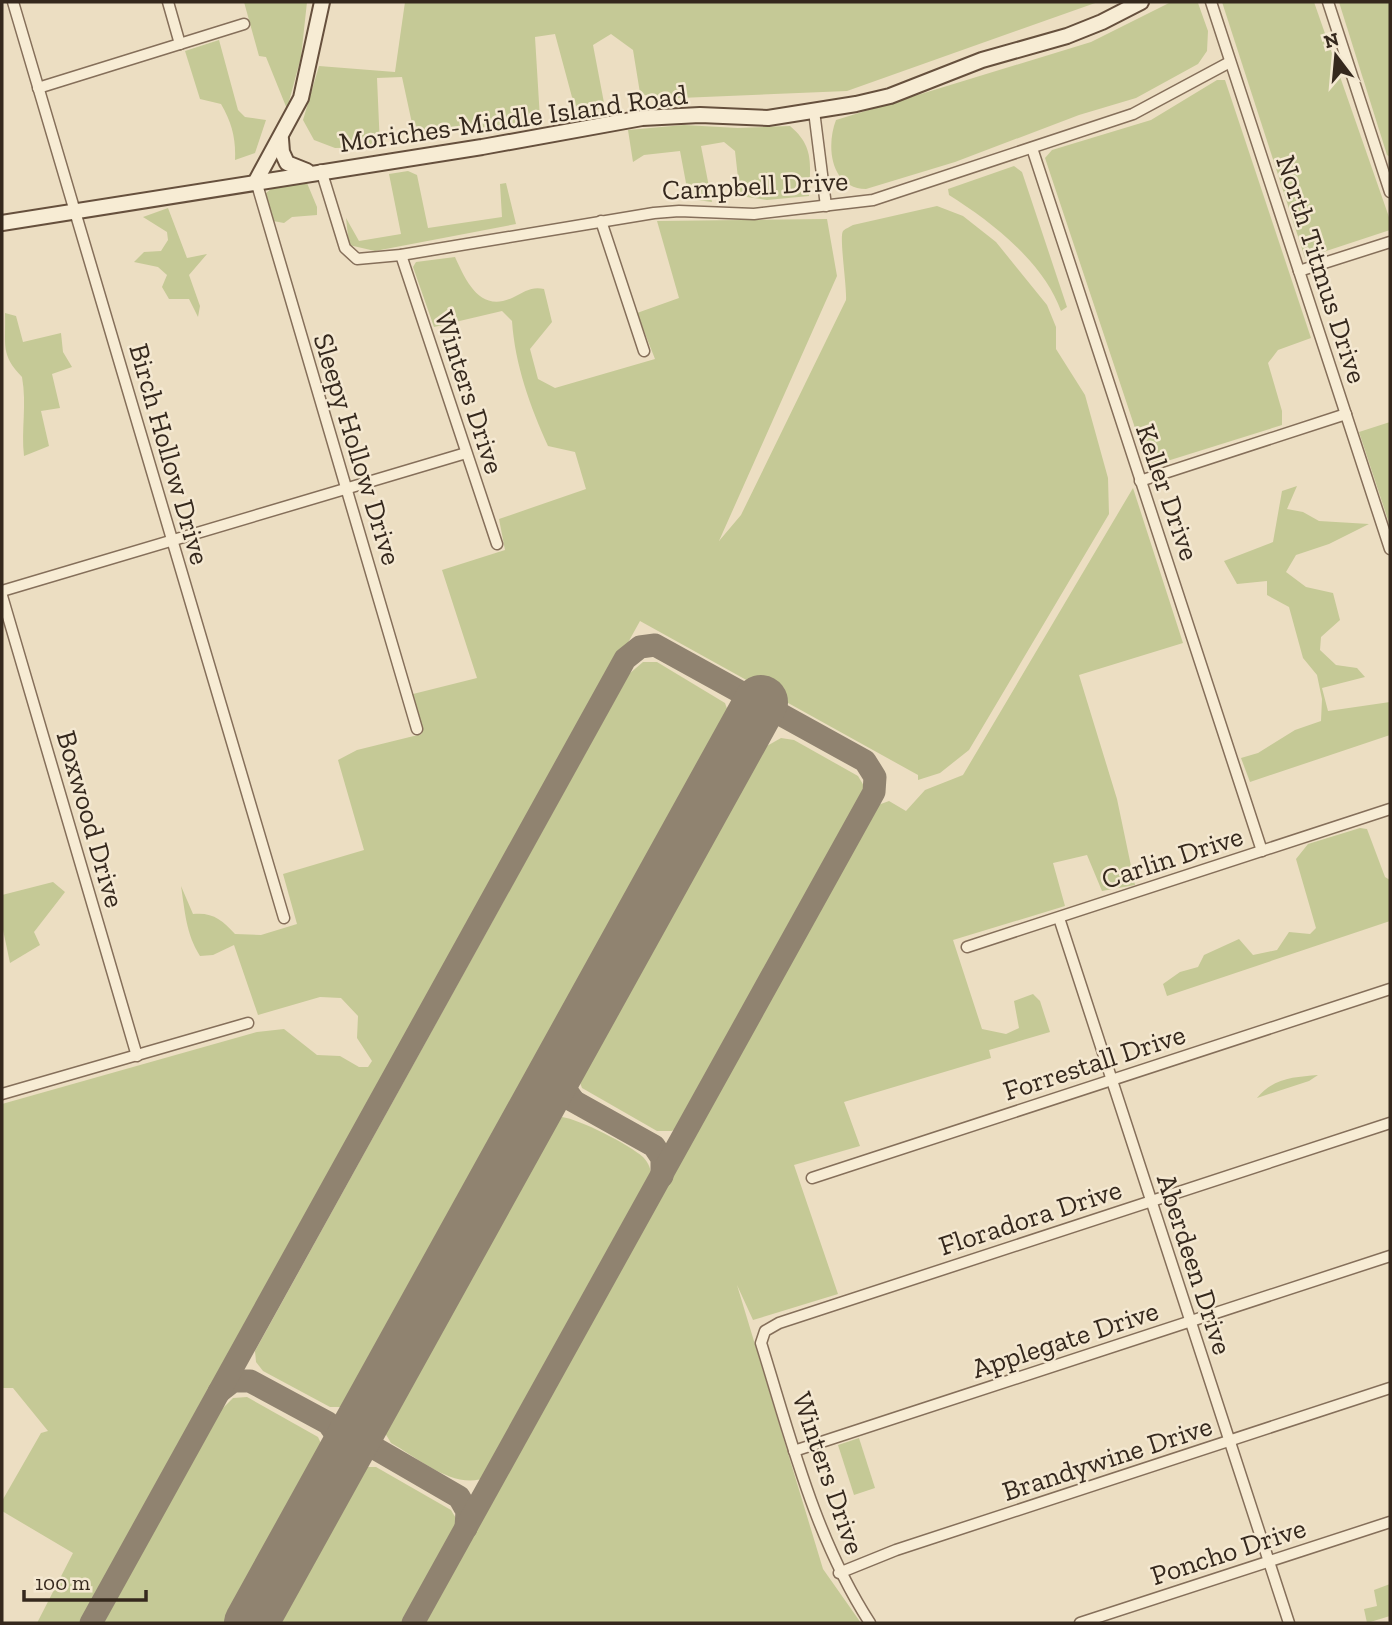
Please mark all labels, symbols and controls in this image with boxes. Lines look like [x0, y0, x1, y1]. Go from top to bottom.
north arrow [1301, 21, 1371, 91]
text: N [1321, 27, 1342, 53]
street label: Moriches-Middle Island Road [337, 78, 689, 159]
street label: North Titmus Drive [1269, 151, 1374, 387]
street label: Campbell Drive [661, 164, 849, 207]
street label: Winters Drive [428, 306, 511, 478]
street label: Sleepy Hollow Drive [307, 329, 408, 569]
street label: Birch Hollow Drive [122, 340, 217, 568]
street label: Keller Drive [1129, 420, 1206, 565]
street label: Boxwood Drive [49, 727, 132, 911]
street label: Carlin Drive [1097, 819, 1247, 896]
street label: Forrestall Drive [999, 1018, 1189, 1107]
street label: Aberdeen Drive [1150, 1170, 1239, 1359]
street label: Floradora Drive [935, 1172, 1126, 1263]
street label: Applegate Drive [968, 1294, 1163, 1385]
street label: Winters Drive [785, 1388, 872, 1559]
street label: Brandywine Drive [998, 1409, 1216, 1508]
street label: Poncho Drive [1146, 1511, 1310, 1592]
scale bar [24, 1558, 147, 1602]
text: 100 m [35, 1570, 90, 1595]

